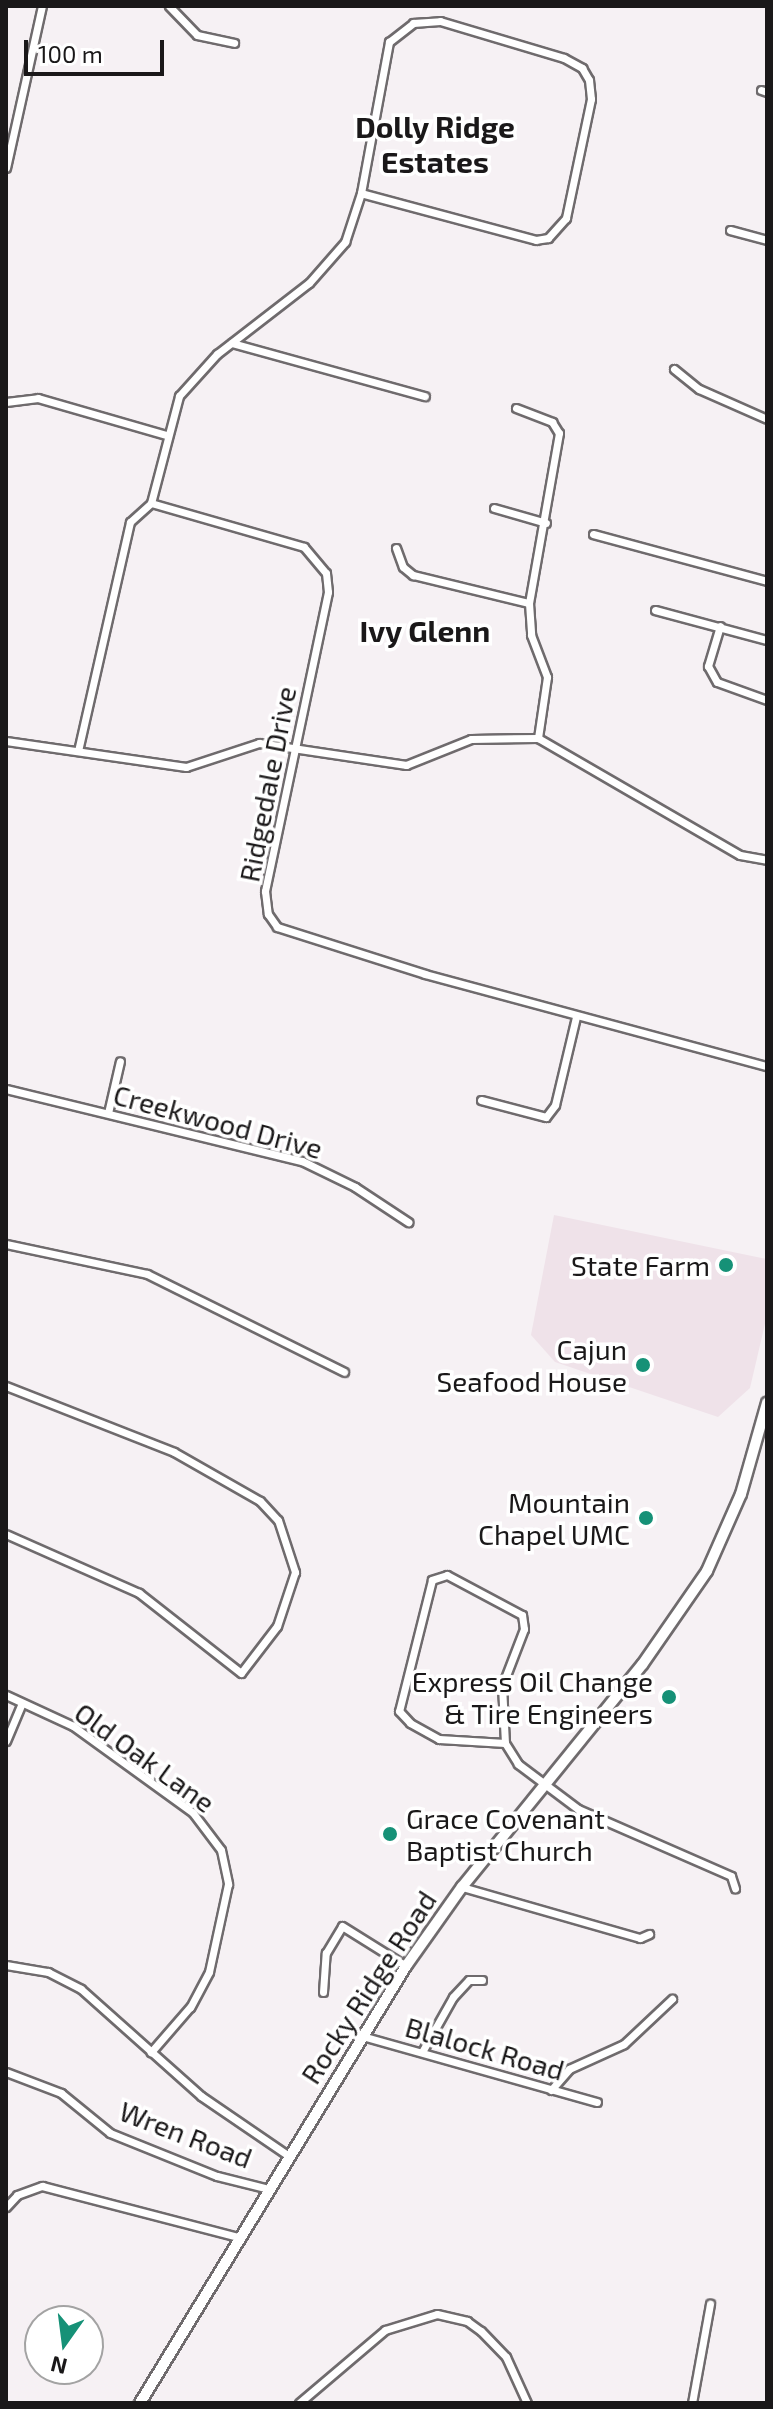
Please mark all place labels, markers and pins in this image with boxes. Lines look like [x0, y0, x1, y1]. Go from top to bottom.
place label: State Farm [571, 1248, 710, 1282]
marker: State Farm [717, 1256, 735, 1274]
place label: Cajun Seafood House [437, 1332, 627, 1398]
marker: Cajun Seafood House [634, 1356, 652, 1374]
place label: Mountain Chapel UMC [477, 1485, 630, 1551]
marker: Mountain Chapel UMC [637, 1509, 655, 1527]
place label: Express Oil Change & Tire Engineers [411, 1664, 653, 1730]
marker: Express Oil Change & Tire Engineers [660, 1688, 678, 1706]
place label: Grace Covenant Baptist Church [406, 1801, 605, 1867]
marker: Grace Covenant Baptist Church [381, 1825, 399, 1843]

